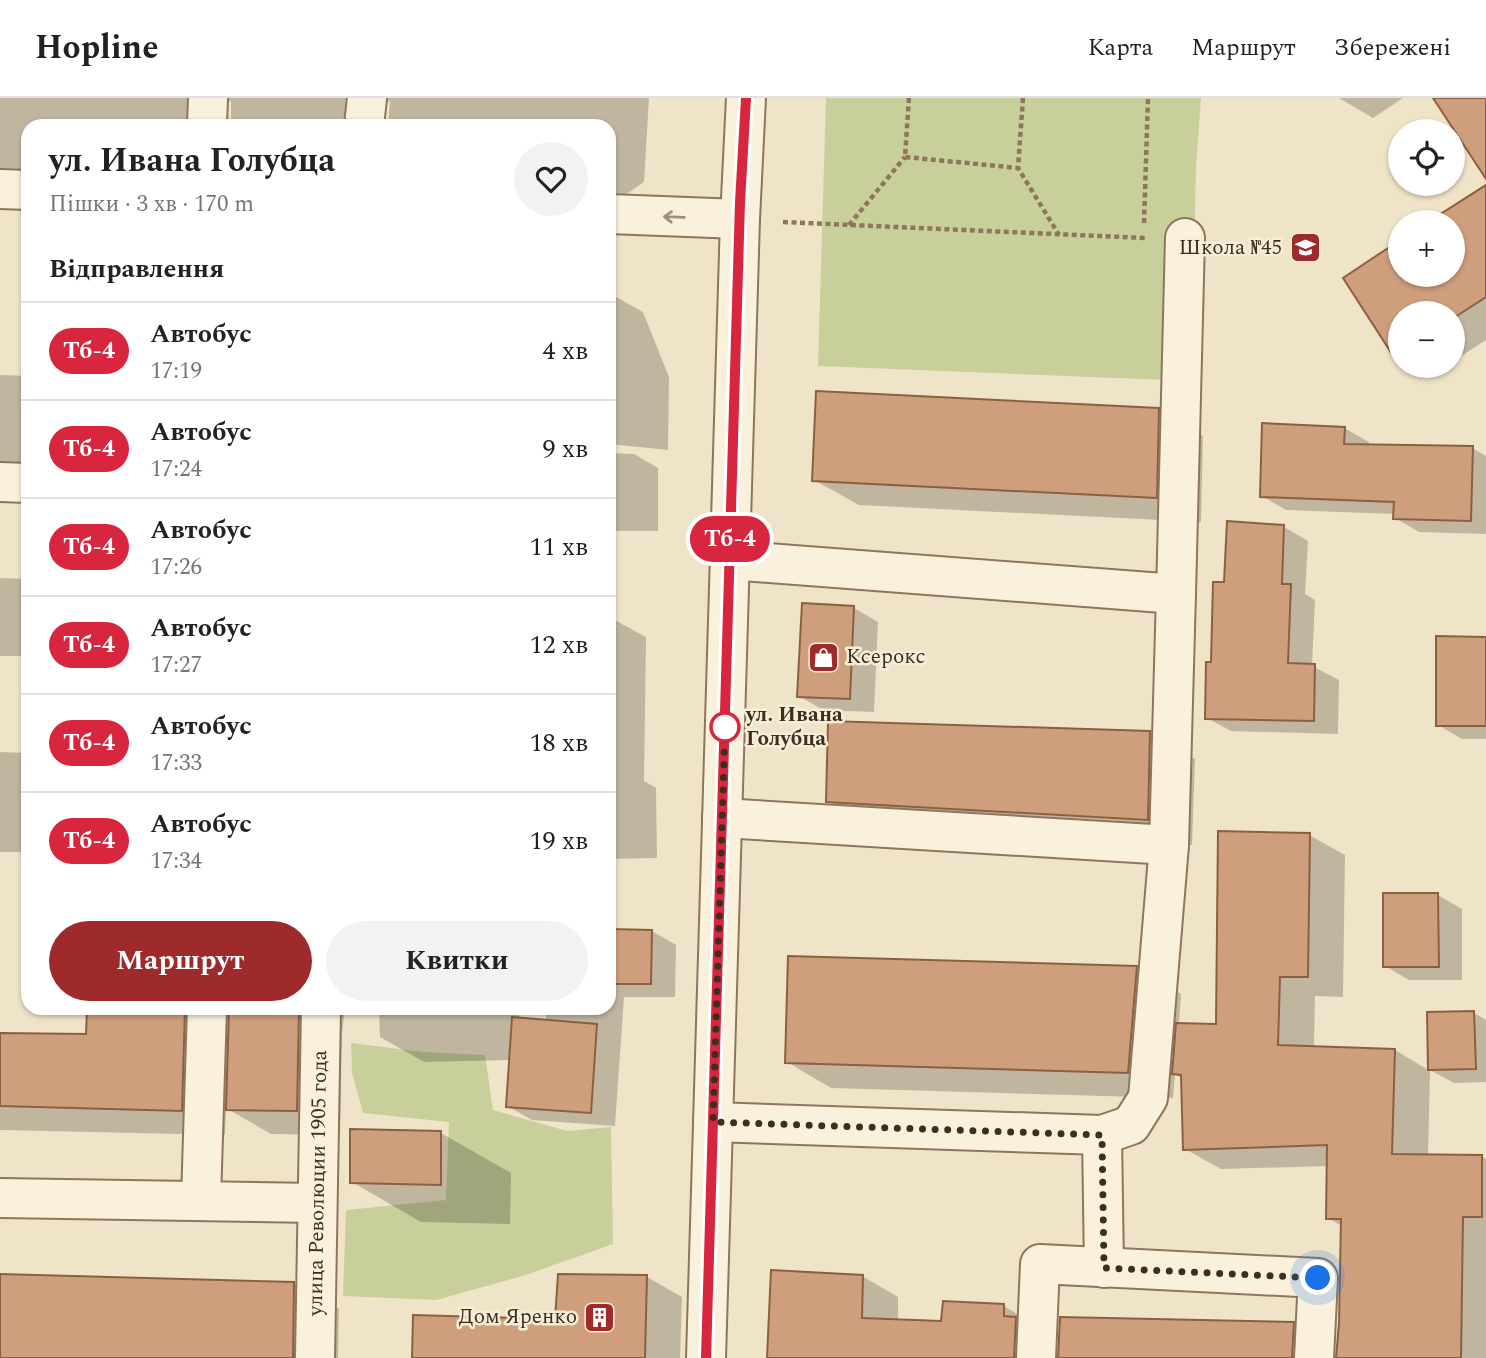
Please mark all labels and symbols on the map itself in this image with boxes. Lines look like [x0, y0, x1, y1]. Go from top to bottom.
one-way arrow [663, 210, 686, 223]
school or university icon: Школа №45 [1288, 231, 1322, 265]
place label: Школа №45 [1179, 232, 1282, 264]
line badge: Тб-4 [681, 516, 779, 562]
shop icon: Ксерокс [806, 640, 840, 674]
place label: Ксерокс [846, 641, 926, 673]
place label: ул. Ивана Голубца [745, 699, 843, 755]
marker: ул. Ивана Голубца [710, 712, 740, 742]
street label: улица Революции 1905 года [300, 1049, 336, 1317]
your location [1300, 1260, 1335, 1295]
building icon: Дом Яренко [583, 1300, 617, 1334]
place label: Дом Яренко [459, 1301, 577, 1333]

